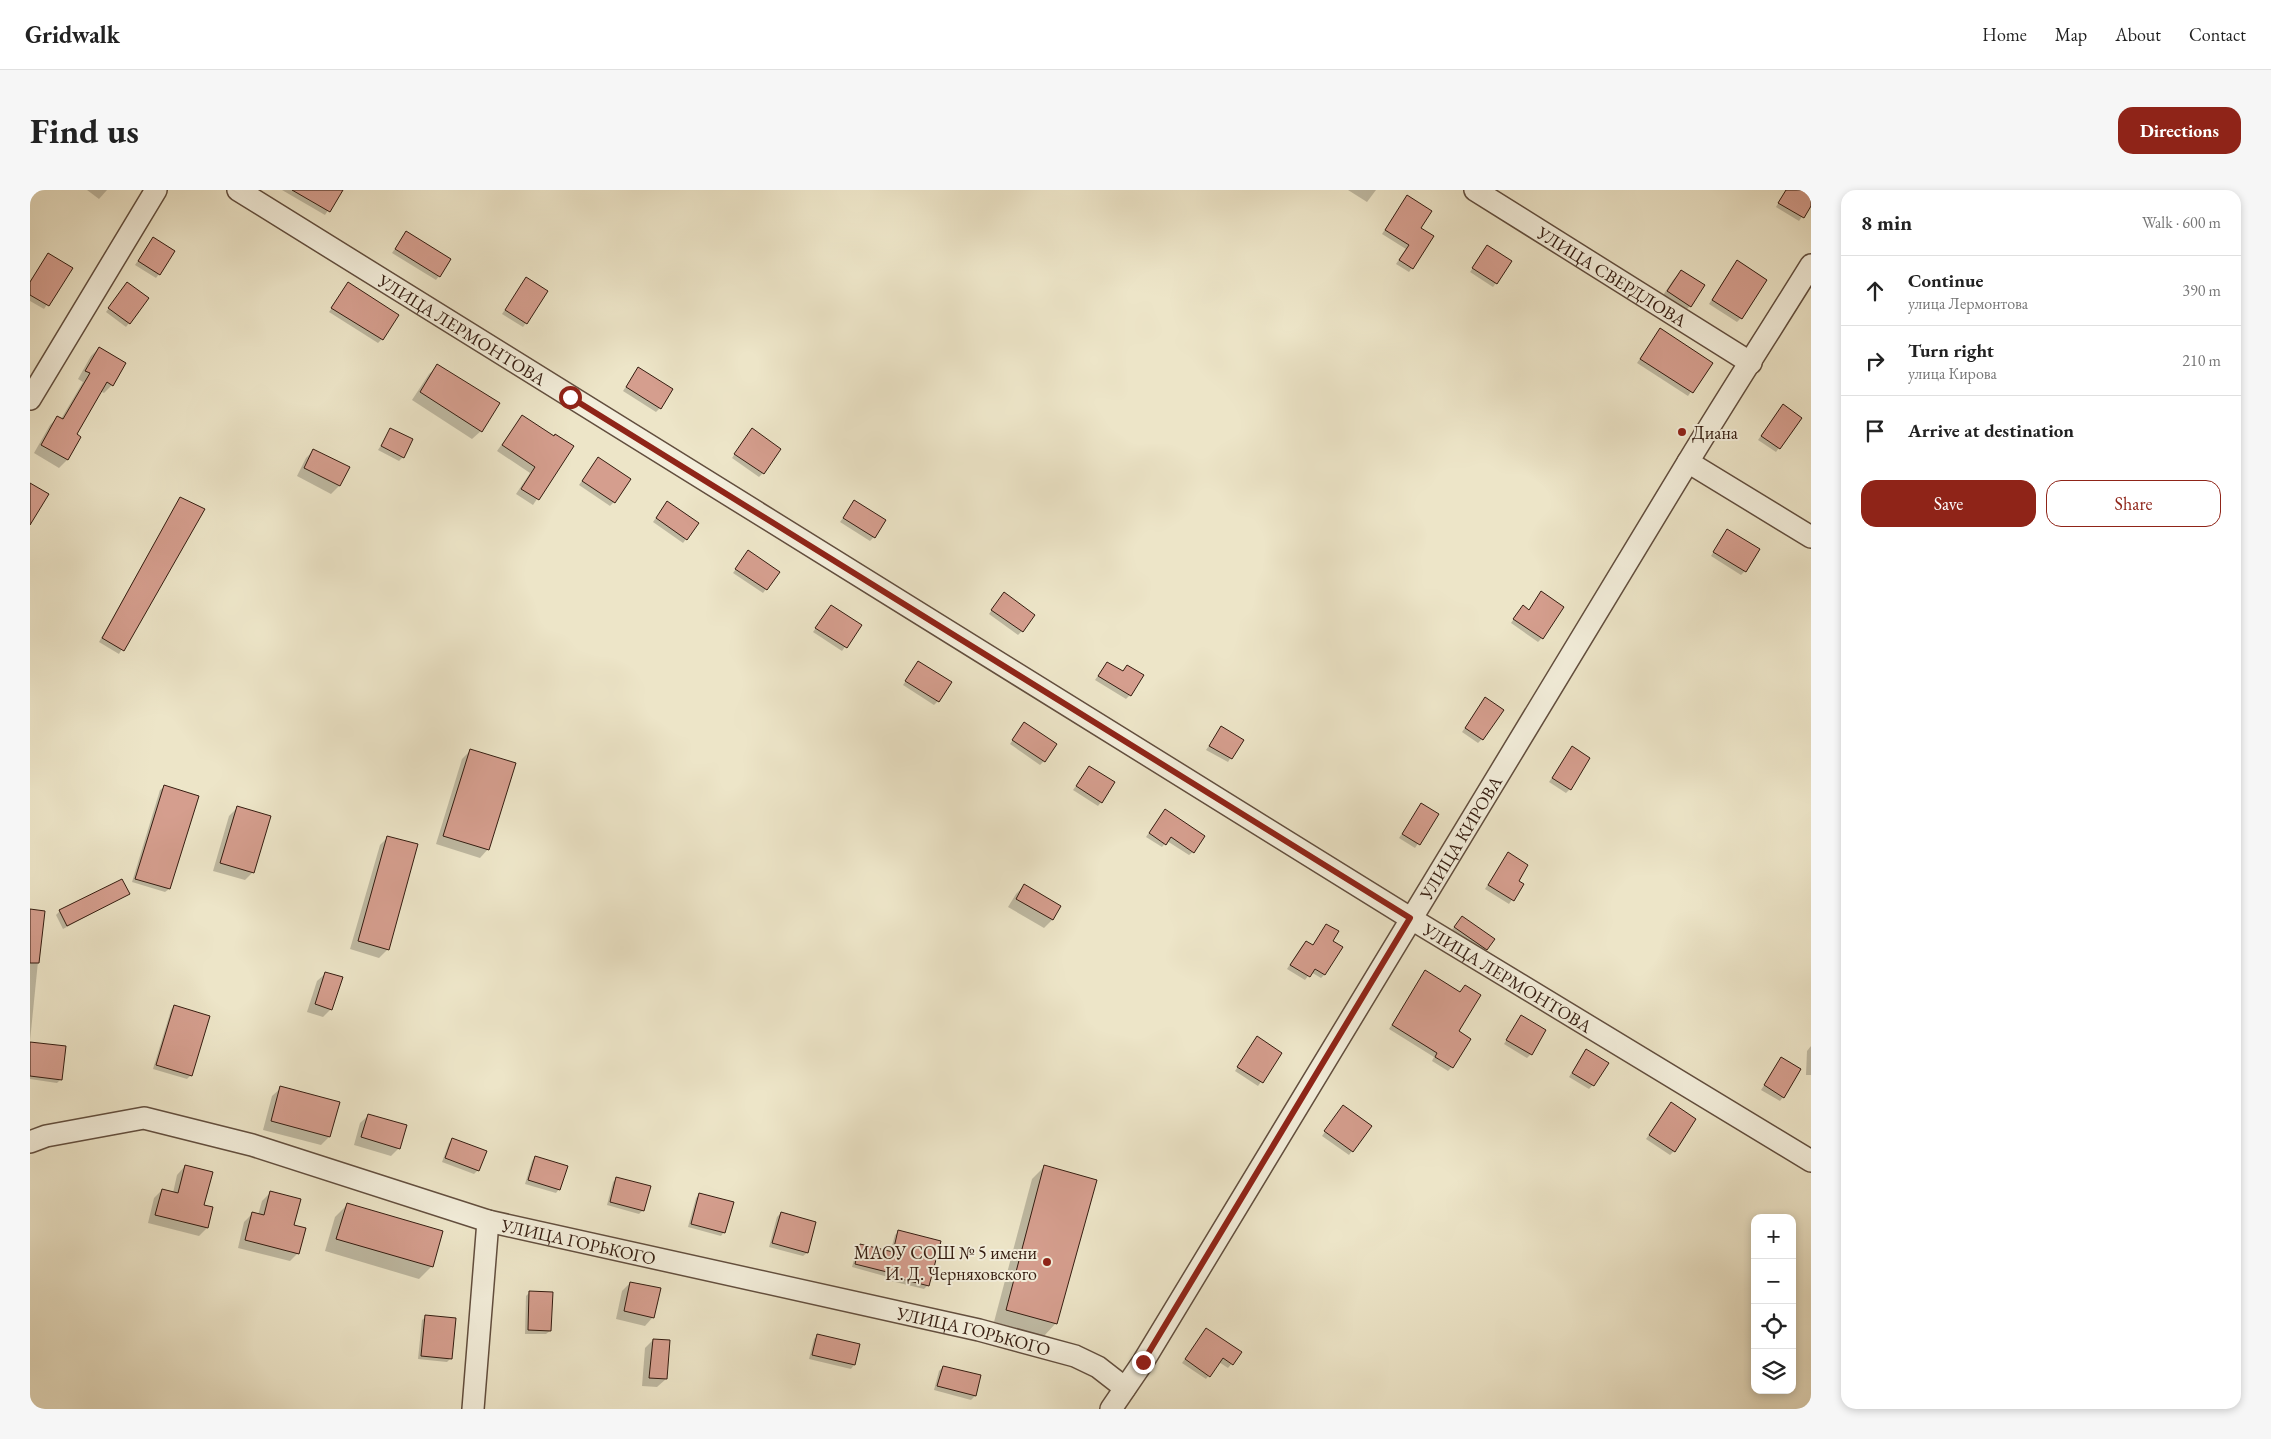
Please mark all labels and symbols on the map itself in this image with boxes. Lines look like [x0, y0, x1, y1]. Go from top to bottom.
street label: УЛИЦА СВЕРДЛОВА [1532, 220, 1692, 332]
street label: УЛИЦА ЛЕРМОНТОВА [373, 268, 551, 390]
route start [559, 386, 582, 409]
place label: Диана [1692, 421, 1739, 444]
marker: Диана [1676, 426, 1688, 438]
street label: УЛИЦА КИРОВА [1414, 771, 1507, 904]
street label: УЛИЦА ЛЕРМОНТОВА [1418, 917, 1597, 1037]
street label: УЛИЦА ГОРЬКОГО [498, 1213, 658, 1269]
place label: МАОУ СОШ № 5 имени И. Д. Черняховского [854, 1241, 1037, 1285]
marker: МАОУ СОШ № 5 имени И. Д. Черняховского [1041, 1256, 1053, 1268]
street label: УЛИЦА ГОРЬКОГО [894, 1300, 1053, 1360]
route end [1132, 1351, 1155, 1374]

